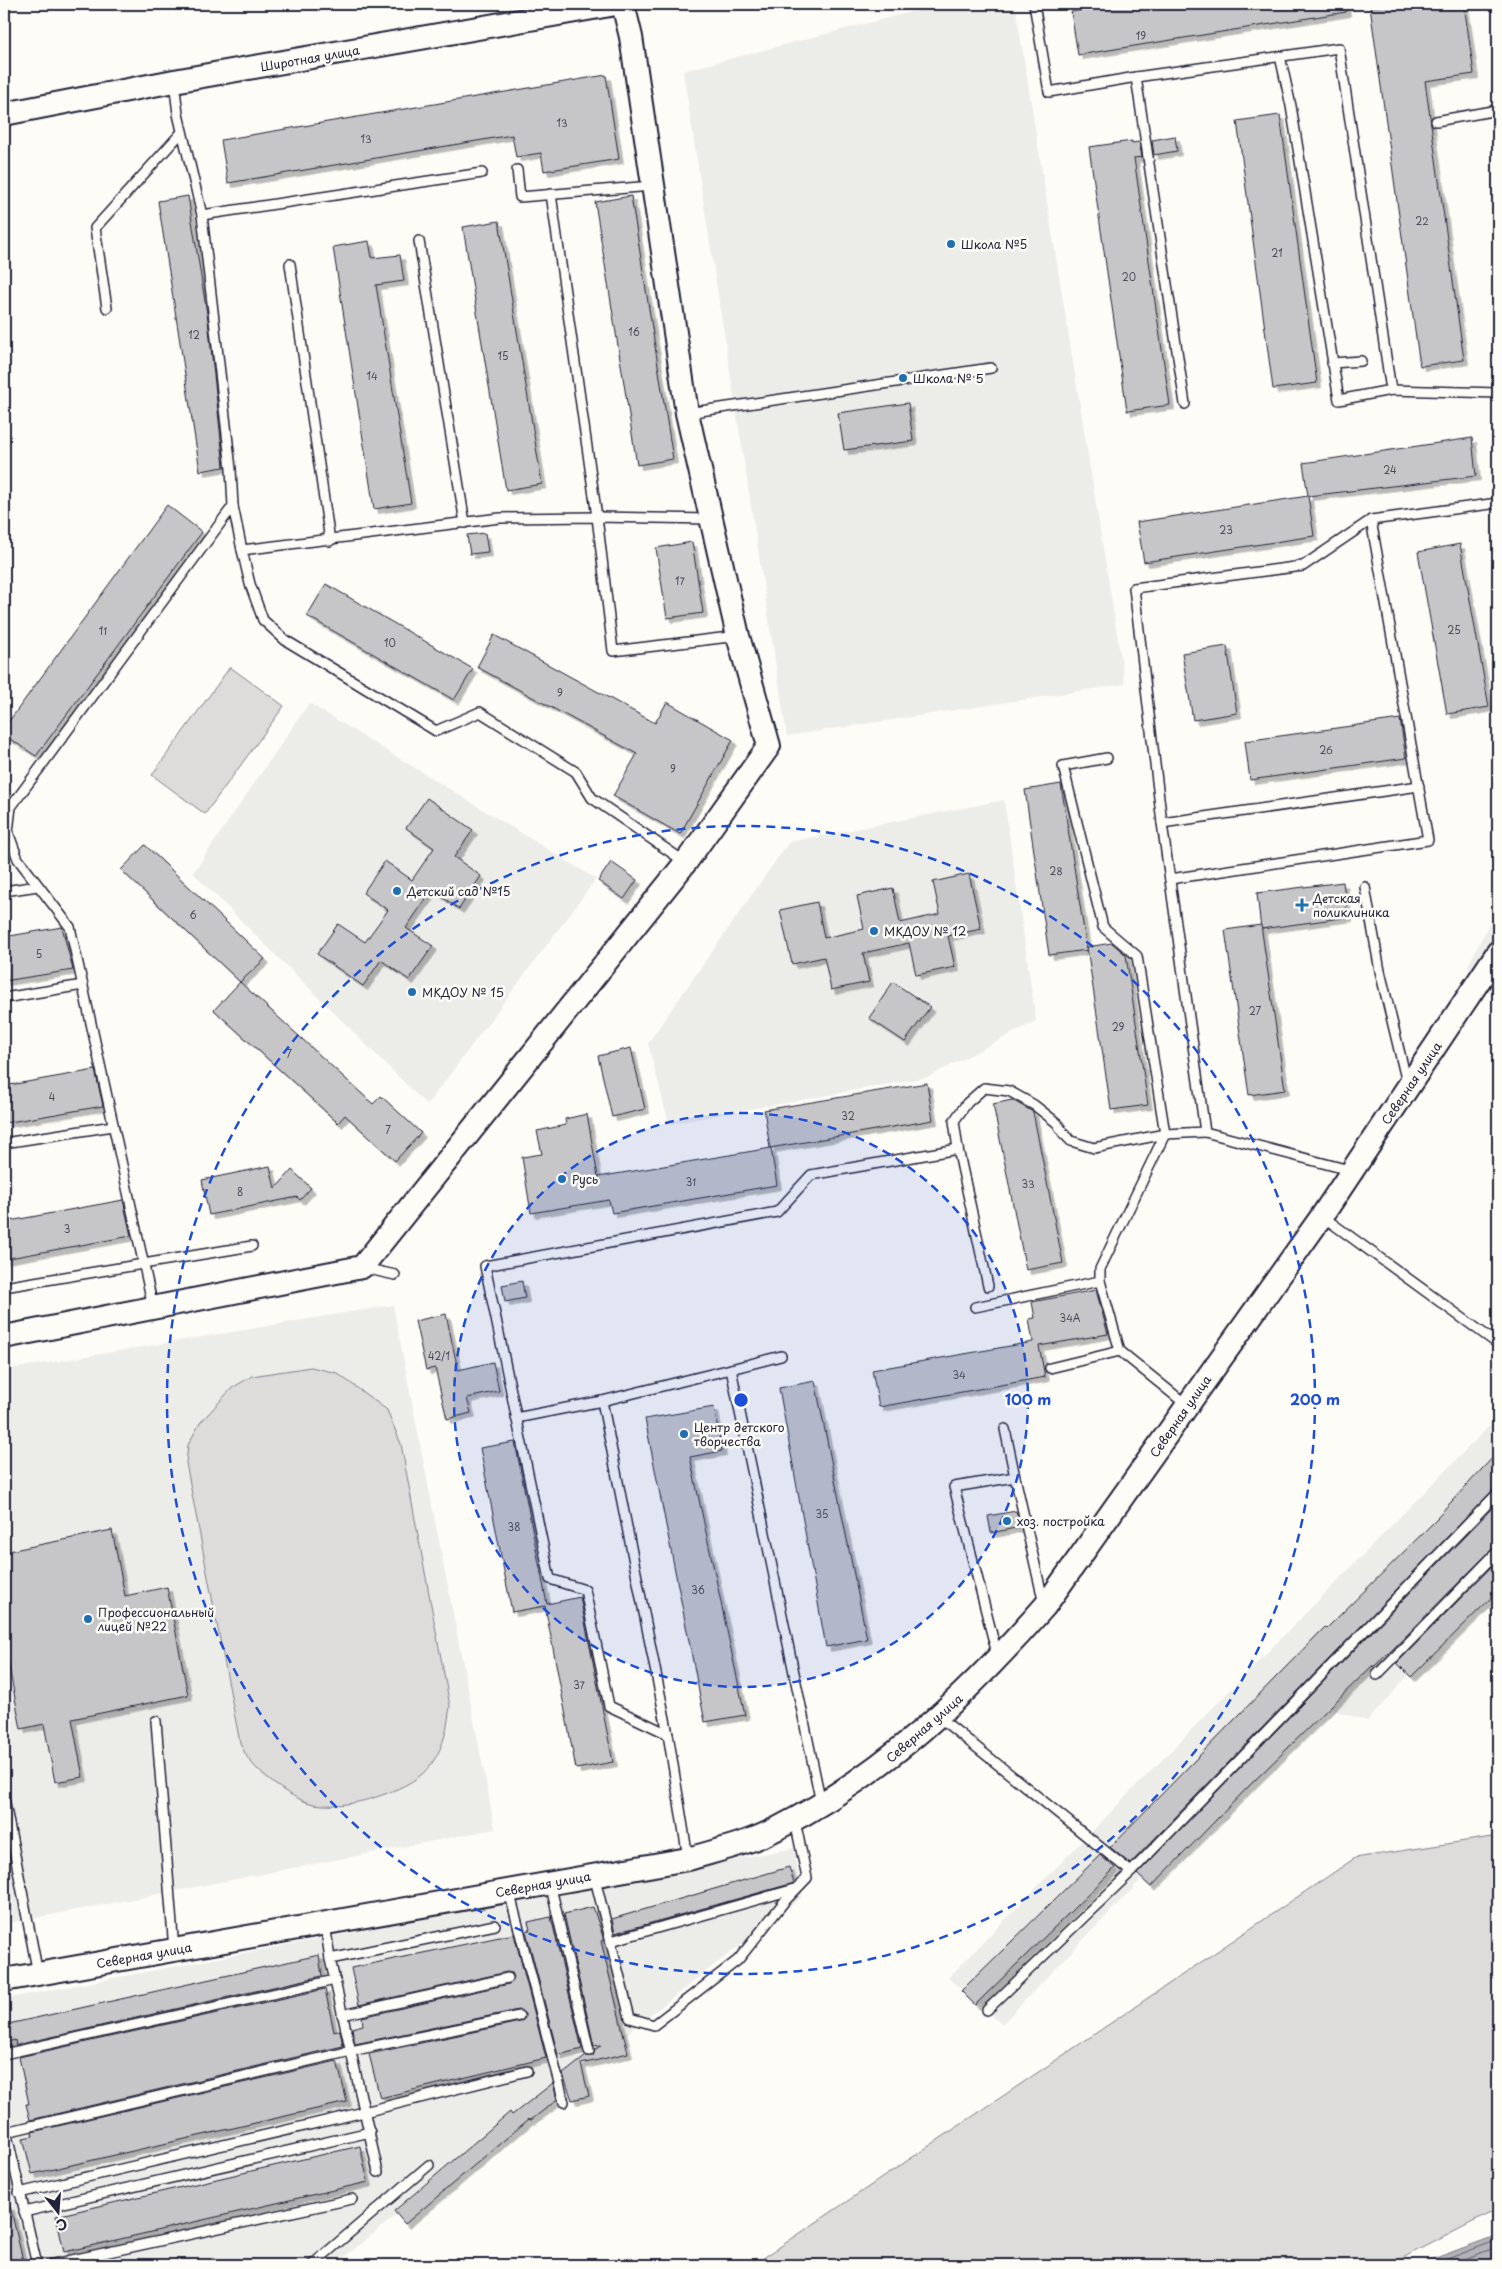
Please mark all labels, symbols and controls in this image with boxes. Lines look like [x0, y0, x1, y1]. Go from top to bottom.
house number: 19 [1136, 28, 1146, 43]
street label: Широтная улица [259, 40, 361, 76]
house number: 13 [556, 115, 568, 130]
house number: 13 [360, 131, 372, 146]
house number: 22 [1415, 213, 1429, 228]
place label: Школа №5 [961, 235, 1027, 253]
marker: Школа №5 [945, 238, 957, 250]
house number: 21 [1271, 245, 1283, 260]
house number: 20 [1122, 269, 1136, 284]
house number: 16 [628, 324, 640, 339]
house number: 12 [188, 327, 200, 342]
house number: 15 [498, 348, 508, 363]
house number: 14 [366, 368, 378, 383]
place label: Школа № 5 [913, 369, 984, 387]
marker: Школа № 5 [897, 372, 909, 384]
house number: 24 [1383, 462, 1397, 477]
house number: 23 [1219, 522, 1233, 537]
house number: 17 [675, 573, 686, 588]
house number: 25 [1447, 622, 1461, 637]
house number: 11 [99, 623, 107, 638]
house number: 10 [384, 635, 396, 650]
house number: 9 [557, 685, 563, 700]
house number: 26 [1319, 742, 1333, 757]
house number: 9 [670, 761, 676, 776]
house number: 28 [1049, 863, 1063, 878]
place label: Детский сад №15 [406, 882, 510, 900]
marker: Детский сад №15 [391, 885, 403, 897]
place label: Детская поликлиника [1312, 889, 1390, 921]
marker: Детская поликлиника [1295, 898, 1309, 912]
house number: 6 [189, 907, 197, 922]
place label: МКДОУ № 12 [884, 922, 966, 940]
marker: МКДОУ № 12 [868, 925, 880, 937]
house number: 5 [36, 946, 42, 961]
place label: МКДОУ № 15 [422, 983, 504, 1001]
marker: МКДОУ № 15 [406, 986, 418, 998]
house number: 27 [1249, 1003, 1262, 1018]
house number: 29 [1112, 1019, 1125, 1034]
street label: Северная улица [1377, 1038, 1446, 1128]
house number: 7 [286, 1046, 292, 1061]
house number: 4 [49, 1089, 56, 1104]
house number: 32 [841, 1108, 855, 1123]
house number: 7 [385, 1122, 391, 1137]
place label: Русь [572, 1170, 598, 1188]
marker: Русь [556, 1173, 568, 1185]
house number: 31 [686, 1174, 696, 1189]
house number: 33 [1021, 1176, 1035, 1191]
house number: 8 [237, 1184, 243, 1199]
house number: 3 [64, 1221, 70, 1236]
house number: 34А [1060, 1310, 1081, 1325]
house number: 42/1 [428, 1348, 450, 1363]
house number: 34 [952, 1367, 966, 1382]
street label: Северная улица [1145, 1371, 1215, 1461]
text: 100 m [1005, 1387, 1051, 1410]
text: 200 m [1290, 1387, 1340, 1410]
centre of rings [732, 1391, 750, 1409]
place label: Центр детского творчества [694, 1418, 785, 1450]
marker: Центр детского творчества [678, 1428, 690, 1440]
house number: 35 [816, 1506, 828, 1521]
place label: хоз. постройка [1017, 1512, 1105, 1530]
marker: хоз. постройка [1001, 1515, 1013, 1527]
house number: 38 [508, 1519, 520, 1534]
house number: 36 [691, 1582, 705, 1597]
place label: Профессиональный лицей №22 [97, 1603, 214, 1635]
marker: Профессиональный лицей №22 [82, 1613, 94, 1625]
house number: 37 [573, 1677, 586, 1692]
street label: Северная улица [882, 1689, 967, 1766]
street label: Северная улица [494, 1867, 593, 1901]
street label: Северная улица [95, 1938, 194, 1972]
north arrow [32, 2186, 82, 2236]
text: С [54, 2213, 70, 2236]

